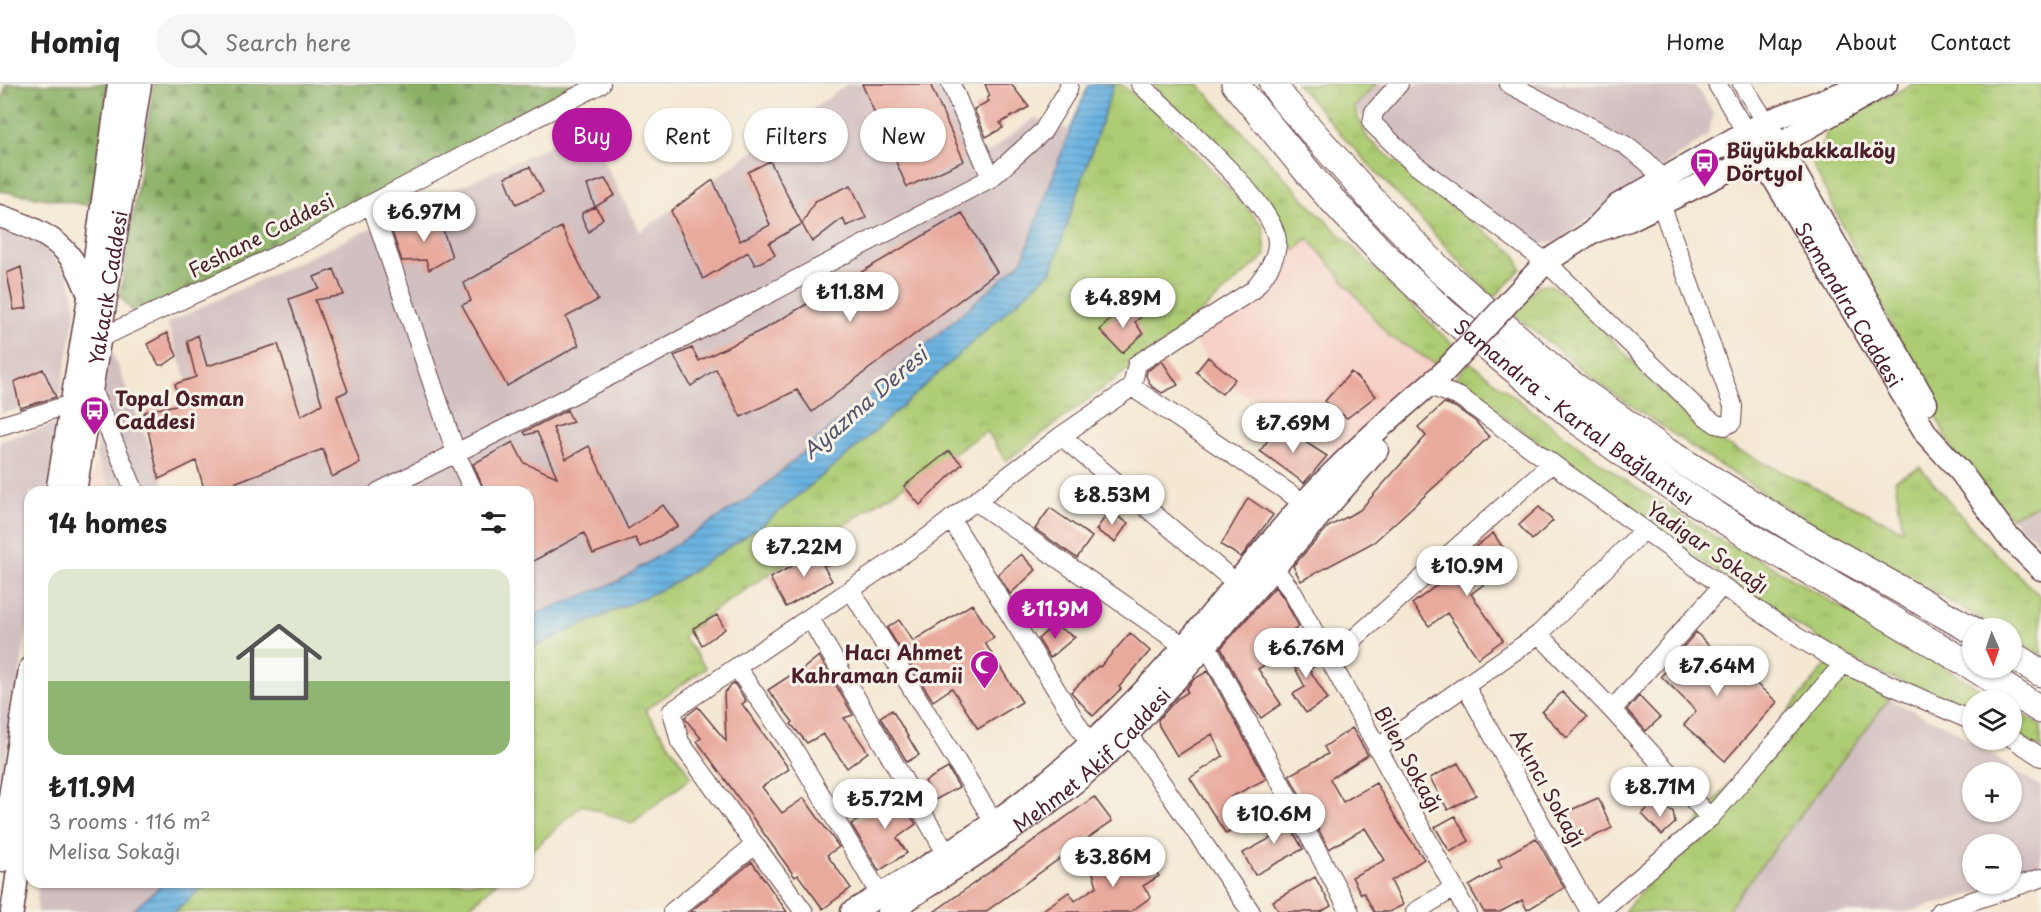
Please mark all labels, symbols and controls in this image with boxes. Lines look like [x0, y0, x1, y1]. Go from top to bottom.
search box [156, 14, 576, 68]
text: Homiq [30, 20, 120, 63]
icon: search [177, 25, 210, 58]
text: Search here [225, 25, 351, 58]
text: Home [1666, 25, 1725, 57]
text: Map [1758, 25, 1803, 57]
text: About [1836, 25, 1897, 57]
text: Contact [1930, 25, 2011, 57]
chip: Buy [552, 108, 632, 162]
chip: Rent [644, 108, 732, 162]
chip: Filters [744, 108, 848, 162]
chip: New [860, 108, 946, 162]
place label: Büyükbakkalköy Dörtyol [1726, 135, 1896, 188]
bus stop icon: Büyükbakkalköy Dörtyol [1689, 146, 1721, 188]
street label: Feshane Caddesi [183, 185, 339, 285]
pin: ₺6.97M [375, 192, 473, 243]
text: ₺6.97M [387, 196, 461, 226]
street label: Yakacık Caddesi [80, 208, 135, 367]
street label: Samandıra Caddesi [1788, 216, 1910, 393]
pin: ₺11.8M [801, 272, 899, 323]
text: ₺11.8M [816, 276, 884, 306]
pin: ₺4.89M [1074, 278, 1172, 329]
text: ₺4.89M [1085, 282, 1161, 312]
street label: Samandıra - Kartal Bağlantısı [1448, 311, 1700, 512]
water label: Ayazma Deresi [794, 336, 936, 465]
place label: Topal Osman Caddesi [115, 383, 244, 436]
bus stop icon: Topal Osman Caddesi [78, 394, 110, 436]
pin: ₺7.69M [1244, 403, 1342, 454]
text: ₺7.69M [1256, 407, 1330, 437]
pin: ₺8.53M [1063, 475, 1161, 526]
text: ₺8.53M [1074, 479, 1150, 509]
street label: Yadigar Sokağı [1641, 494, 1775, 600]
text: 14 homes [48, 503, 167, 542]
icon: filters [477, 506, 510, 539]
pin: ₺7.22M [755, 527, 853, 578]
text: ₺7.22M [766, 531, 842, 561]
pin: ₺10.9M [1418, 546, 1516, 597]
text: ₺10.9M [1430, 550, 1504, 580]
pin: ₺11.9M [1006, 589, 1104, 640]
text: ₺11.9M [1021, 593, 1089, 623]
icon: home [225, 608, 333, 716]
north arrow [1962, 618, 2022, 678]
map controls [1962, 618, 2022, 894]
pin: ₺6.76M [1257, 628, 1355, 679]
text: ₺6.76M [1268, 632, 1344, 662]
place label: Hacı Ahmet Kahraman Camii [791, 637, 963, 690]
pin: ₺7.64M [1668, 646, 1766, 697]
mosque icon: Hacı Ahmet Kahraman Camii [968, 648, 1000, 690]
text: ₺7.64M [1679, 650, 1755, 680]
street label: Mehmet Akif Caddesi [1006, 681, 1177, 839]
button: layers [1962, 690, 2022, 750]
street label: Bilen Sokağı [1367, 700, 1451, 818]
street label: Akıncı Sokağı [1503, 723, 1593, 853]
button: + [1962, 762, 2022, 822]
text: ₺11.9M [48, 767, 136, 806]
pin: ₺8.71M [1611, 767, 1709, 818]
text: ₺8.71M [1624, 771, 1696, 801]
pin: ₺5.72M [836, 779, 934, 830]
text: ₺5.72M [847, 783, 923, 813]
pin: ₺10.6M [1225, 794, 1323, 845]
text: ₺10.6M [1236, 798, 1312, 828]
text: 3 rooms · 116 m² [48, 806, 211, 836]
button: − [1962, 834, 2022, 894]
text: Melisa Sokağı [48, 836, 181, 866]
pin: ₺3.86M [1064, 837, 1162, 888]
text: ₺3.86M [1074, 841, 1152, 871]

